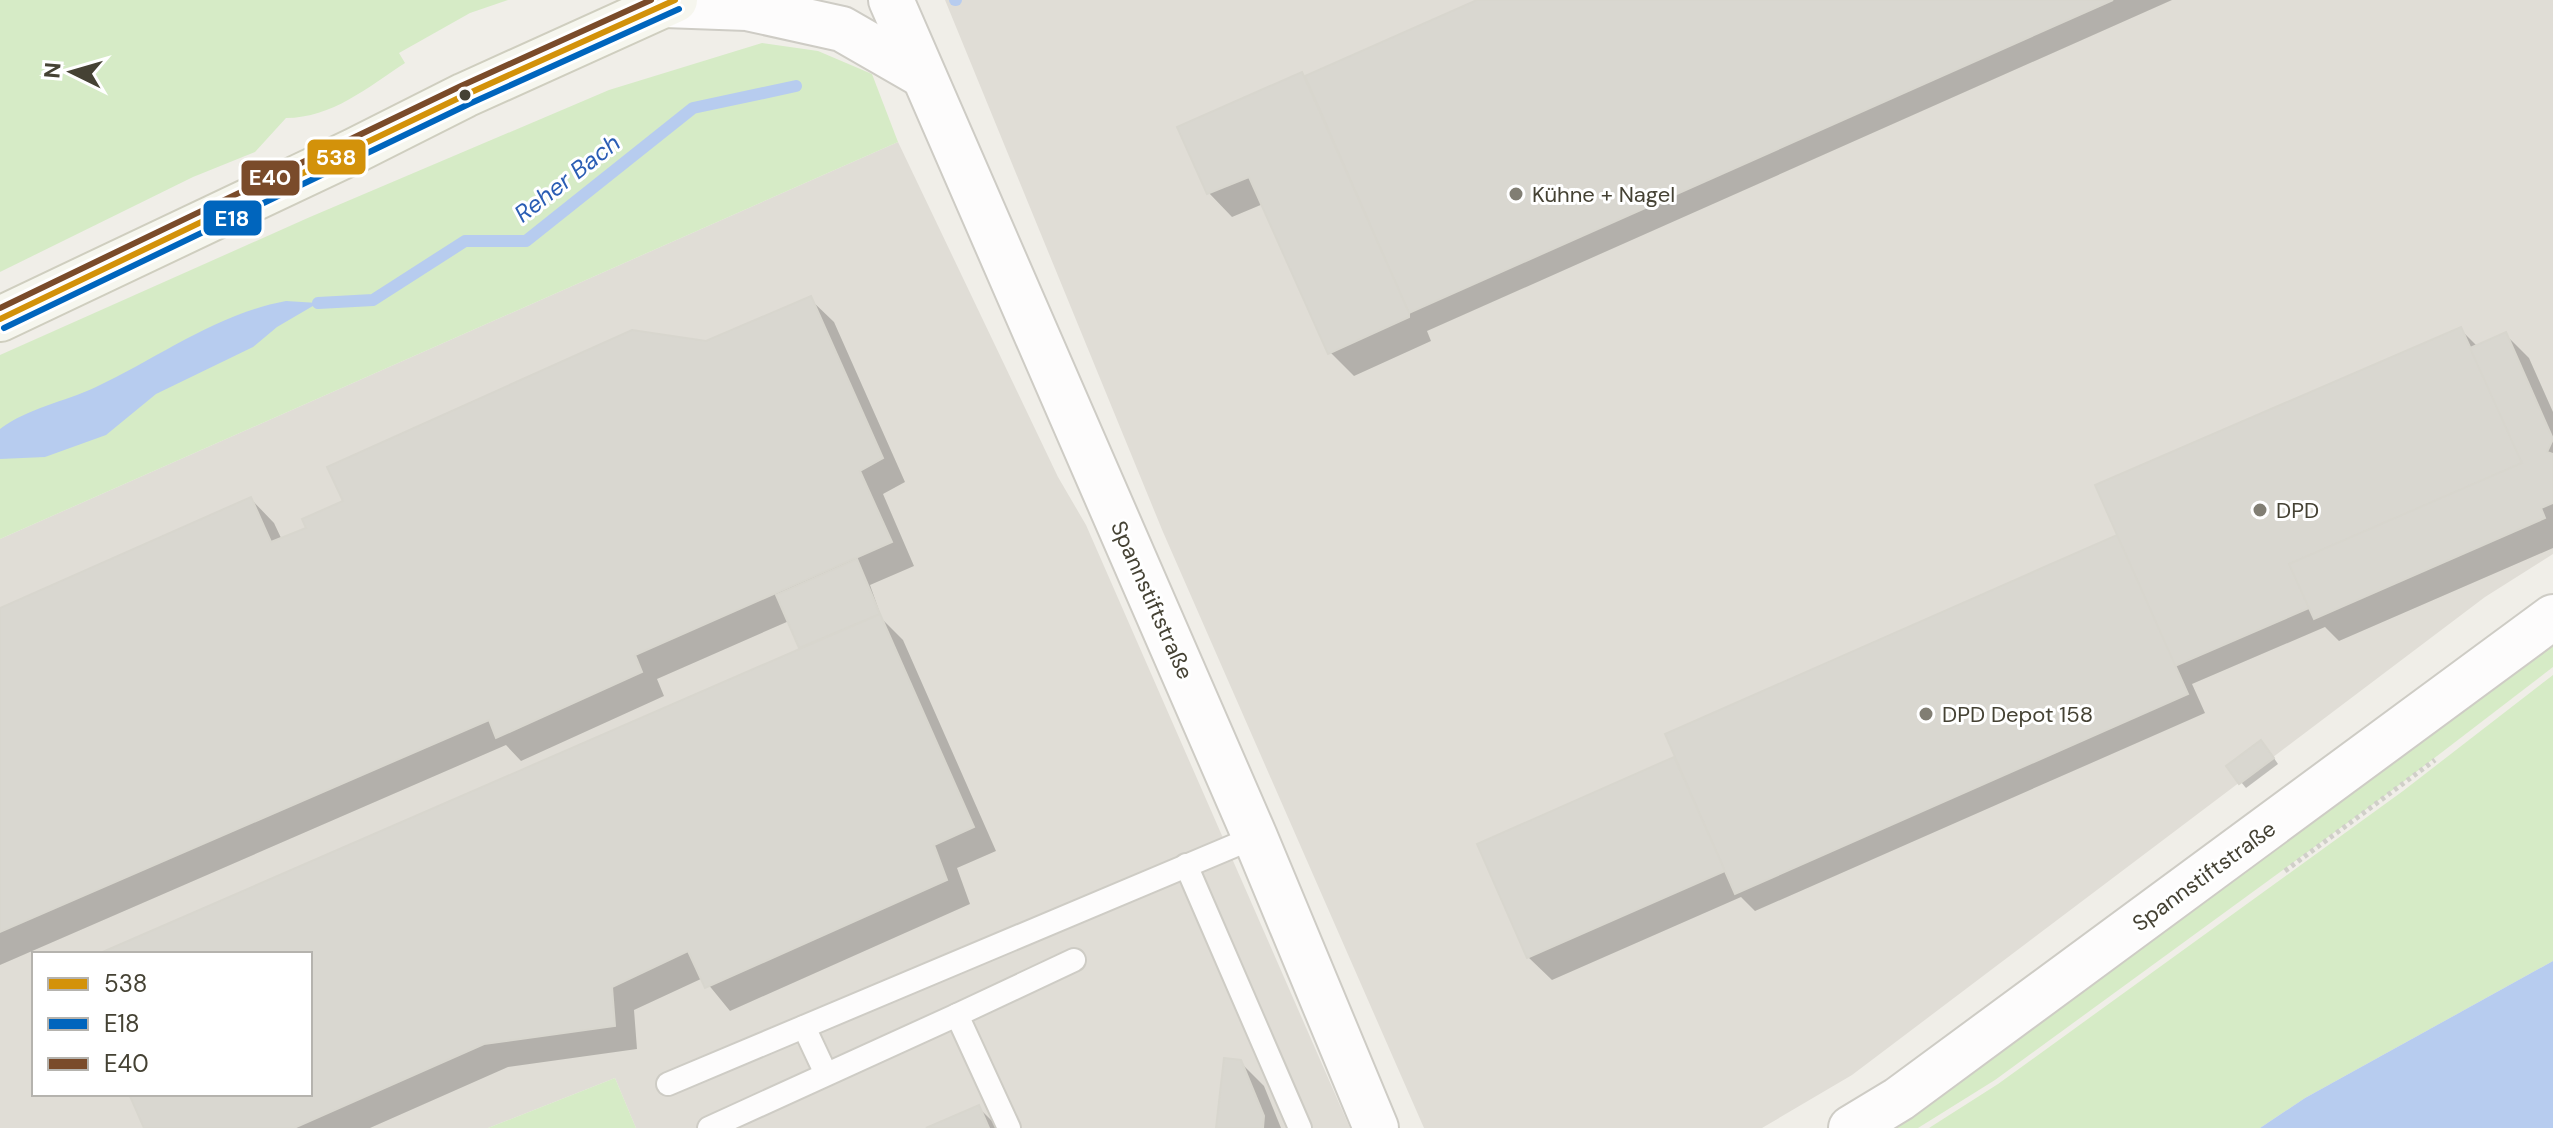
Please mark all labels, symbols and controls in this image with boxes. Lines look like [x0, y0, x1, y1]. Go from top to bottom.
north arrow [32, 32, 112, 112]
text: N [37, 61, 68, 80]
unlabelled marker [457, 87, 473, 103]
water label: Reher Bach [508, 127, 626, 229]
line badge: 538 [306, 138, 367, 176]
text: 538 [316, 143, 356, 172]
line badge: E40 [240, 159, 301, 197]
text: E40 [249, 163, 291, 192]
place label: Kühne + Nagel [1532, 180, 1675, 209]
marker: Kühne + Nagel [1507, 185, 1525, 203]
line badge: E18 [202, 199, 263, 237]
text: E18 [215, 204, 249, 233]
place label: DPD [2276, 496, 2319, 525]
marker: DPD [2251, 501, 2269, 519]
street label: Spannstiftstraße [1104, 516, 1200, 684]
place label: DPD Depot 158 [1942, 700, 2093, 729]
marker: DPD Depot 158 [1917, 705, 1935, 723]
street label: Spannstiftstraße [2127, 814, 2281, 938]
legend [32, 952, 312, 1096]
text: 538 [104, 968, 147, 999]
text: E18 [104, 1008, 140, 1039]
text: E40 [104, 1048, 149, 1079]

